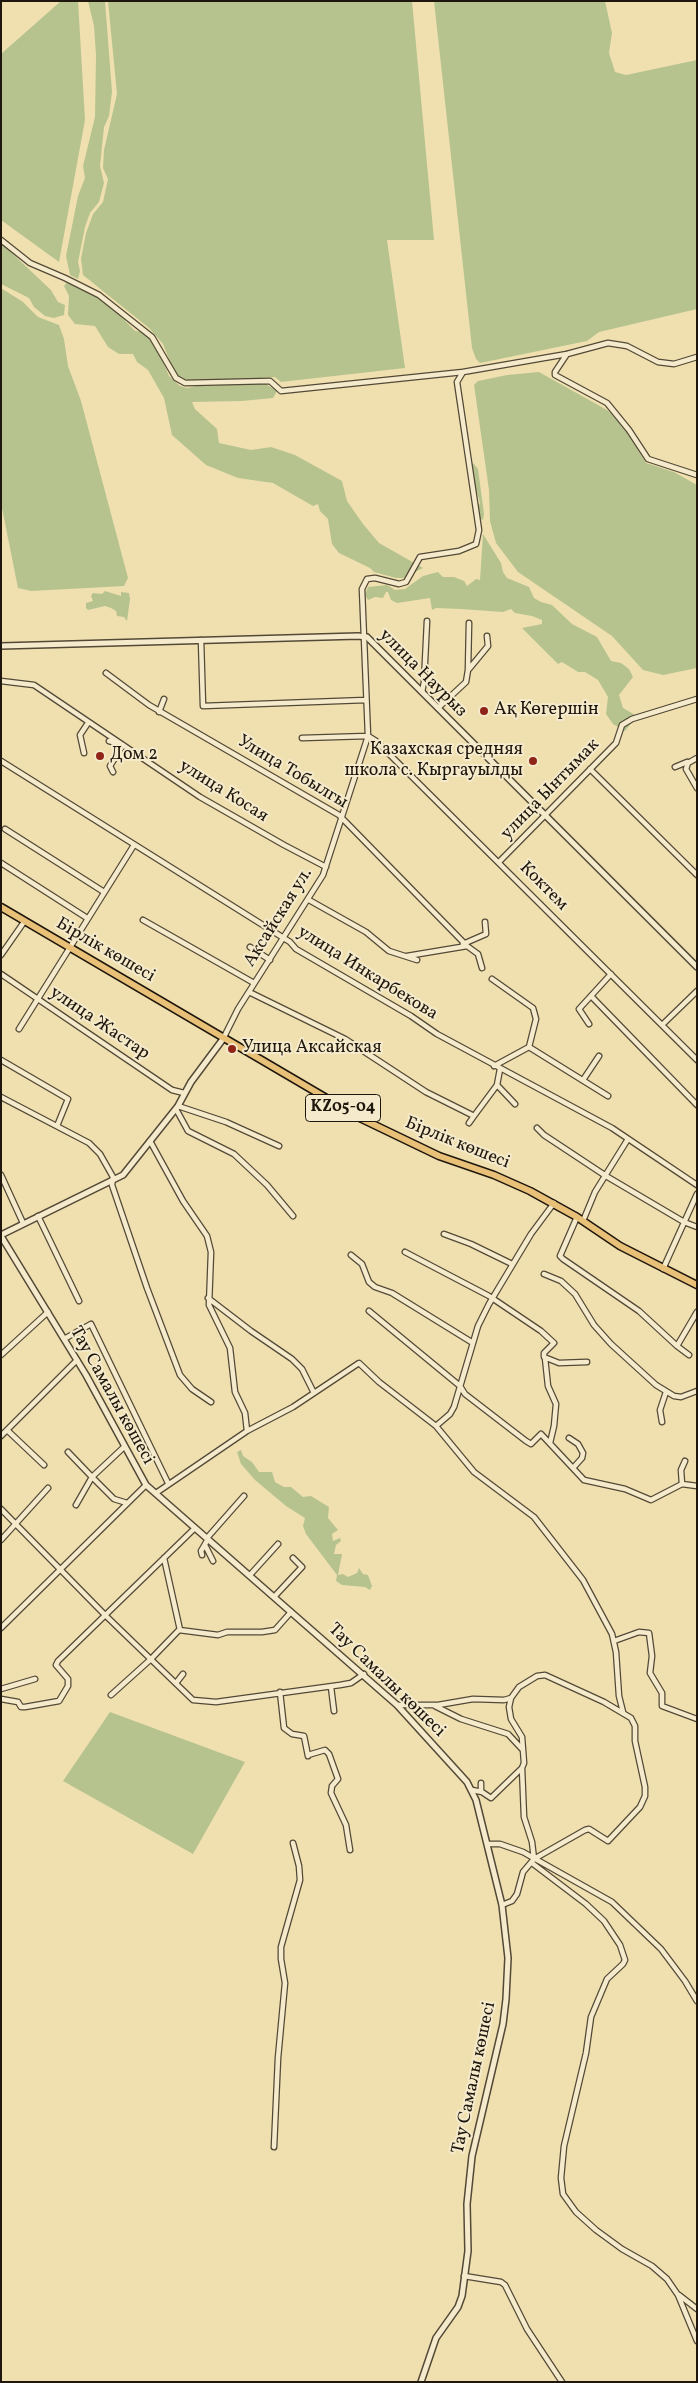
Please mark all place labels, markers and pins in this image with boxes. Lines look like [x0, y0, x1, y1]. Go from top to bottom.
place label: Ақ Көгершін [494, 700, 599, 722]
marker: Ақ Көгершін [478, 705, 490, 717]
place label: Казахская средняя школа с. Кыргауылды [345, 740, 523, 782]
place label: Дом 2 [110, 745, 158, 767]
marker: Дом 2 [94, 750, 106, 762]
marker: Казахская средняя школа с. Кыргауылды [527, 755, 539, 767]
place label: Улица Аксайская [242, 1038, 382, 1060]
marker: Улица Аксайская [226, 1043, 238, 1055]

